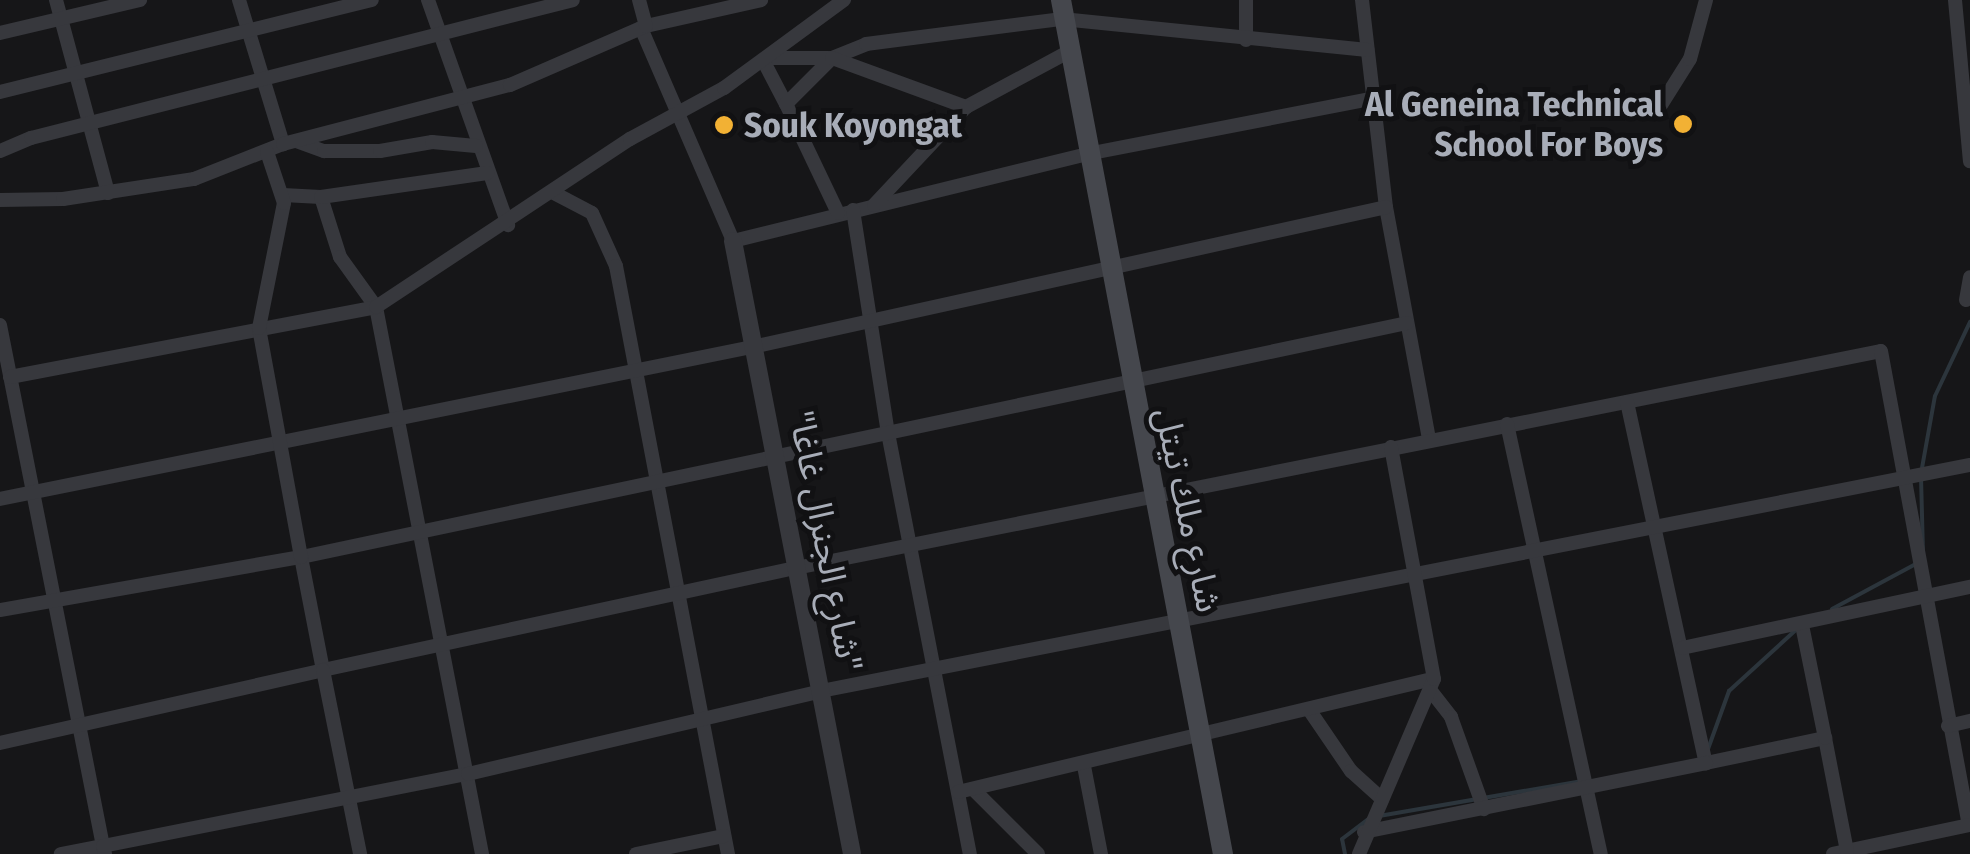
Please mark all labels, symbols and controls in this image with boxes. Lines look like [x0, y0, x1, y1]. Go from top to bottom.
place label: Al Geneina Technical School For Boys [1365, 83, 1663, 165]
place label: Souk Koyongat [744, 104, 962, 146]
marker: Al Geneina Technical School For Boys [1672, 113, 1694, 135]
marker: Souk Koyongat [713, 114, 735, 136]
street label: شارع ملك تيتل [1146, 404, 1230, 616]
street label: "شارع الجنرال غاغا" [780, 407, 872, 675]

